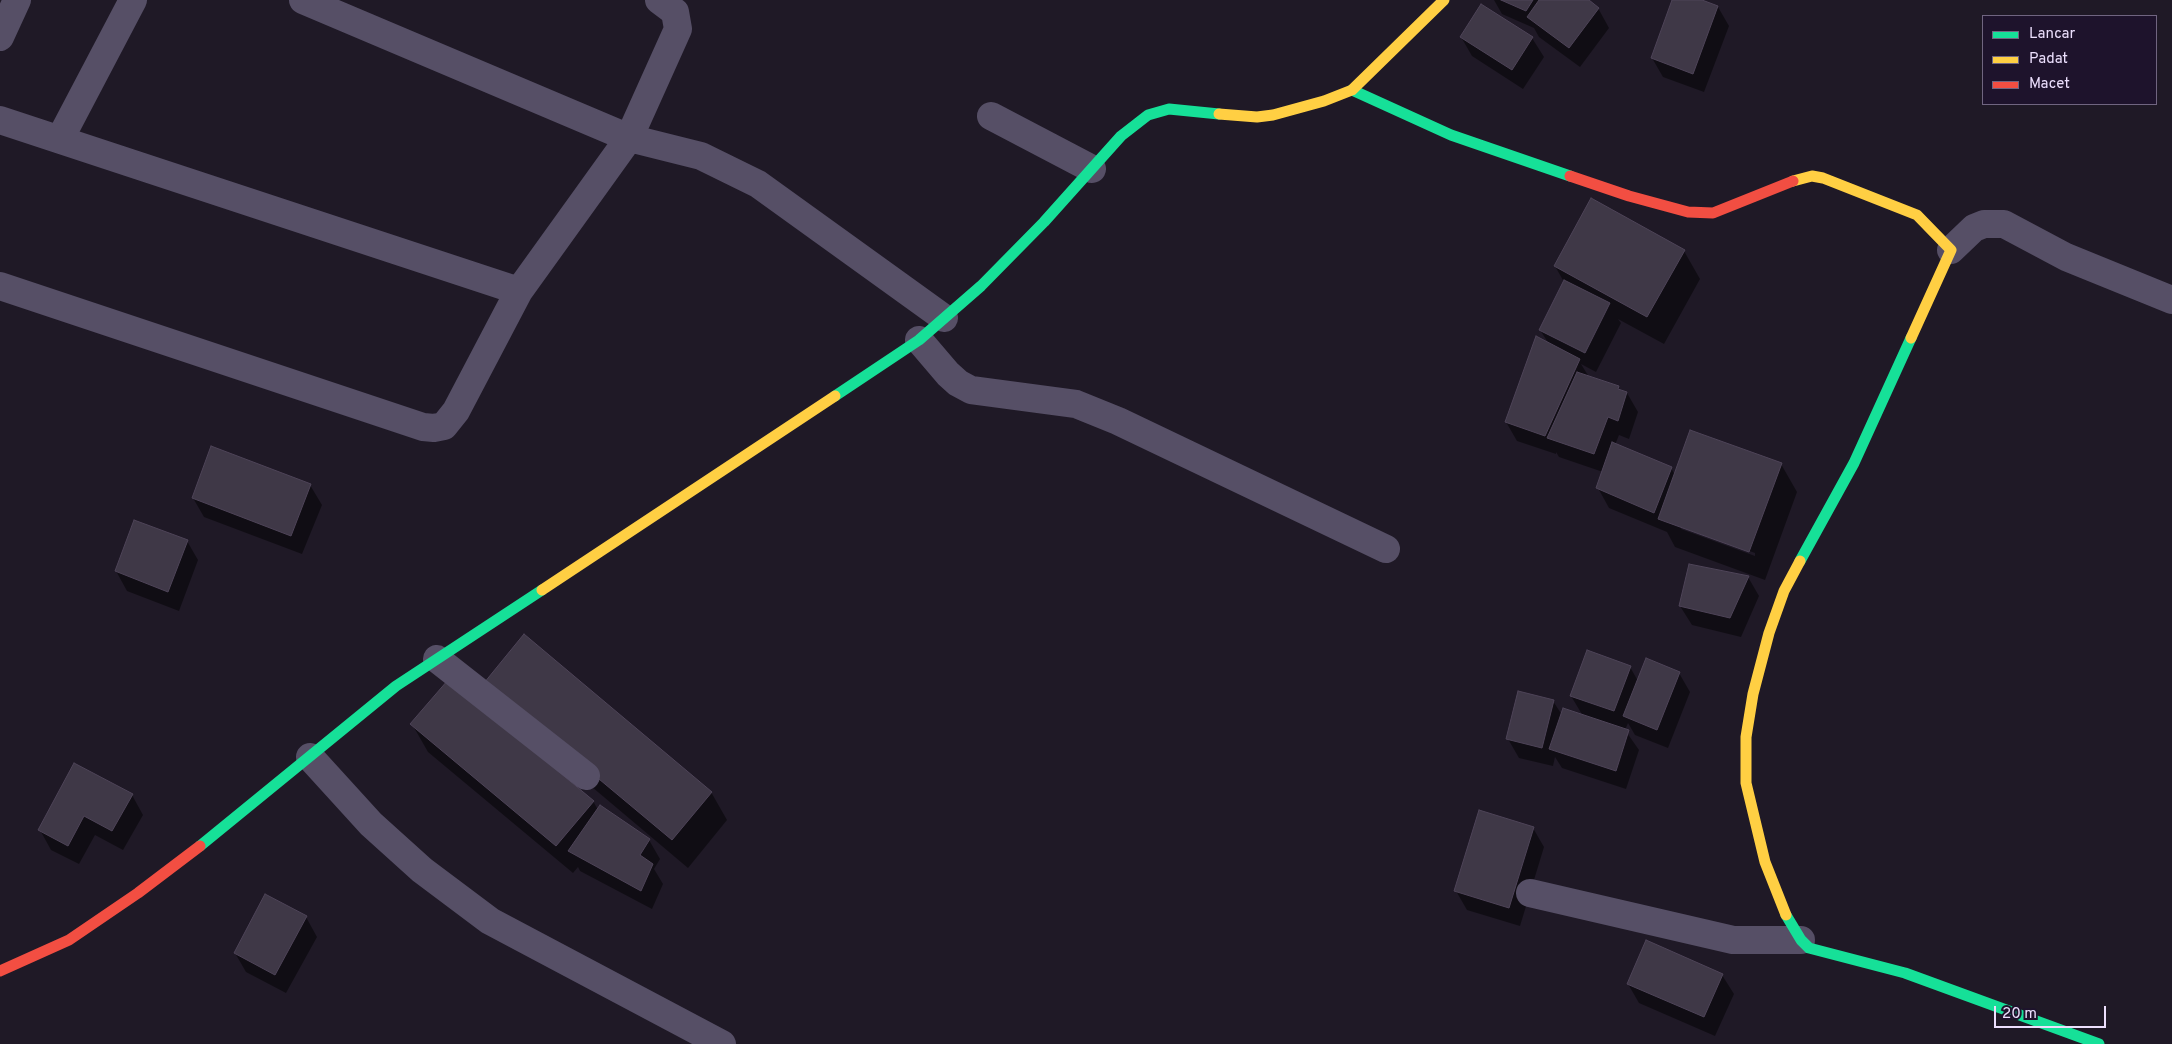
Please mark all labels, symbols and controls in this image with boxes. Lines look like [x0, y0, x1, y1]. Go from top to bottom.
legend [1982, 15, 2157, 105]
text: Lancar [2029, 25, 2075, 44]
text: Padat [2029, 50, 2068, 69]
text: Macet [2029, 75, 2070, 94]
scale bar [1997, 996, 2110, 1028]
text: 20 m [2002, 1005, 2037, 1024]

